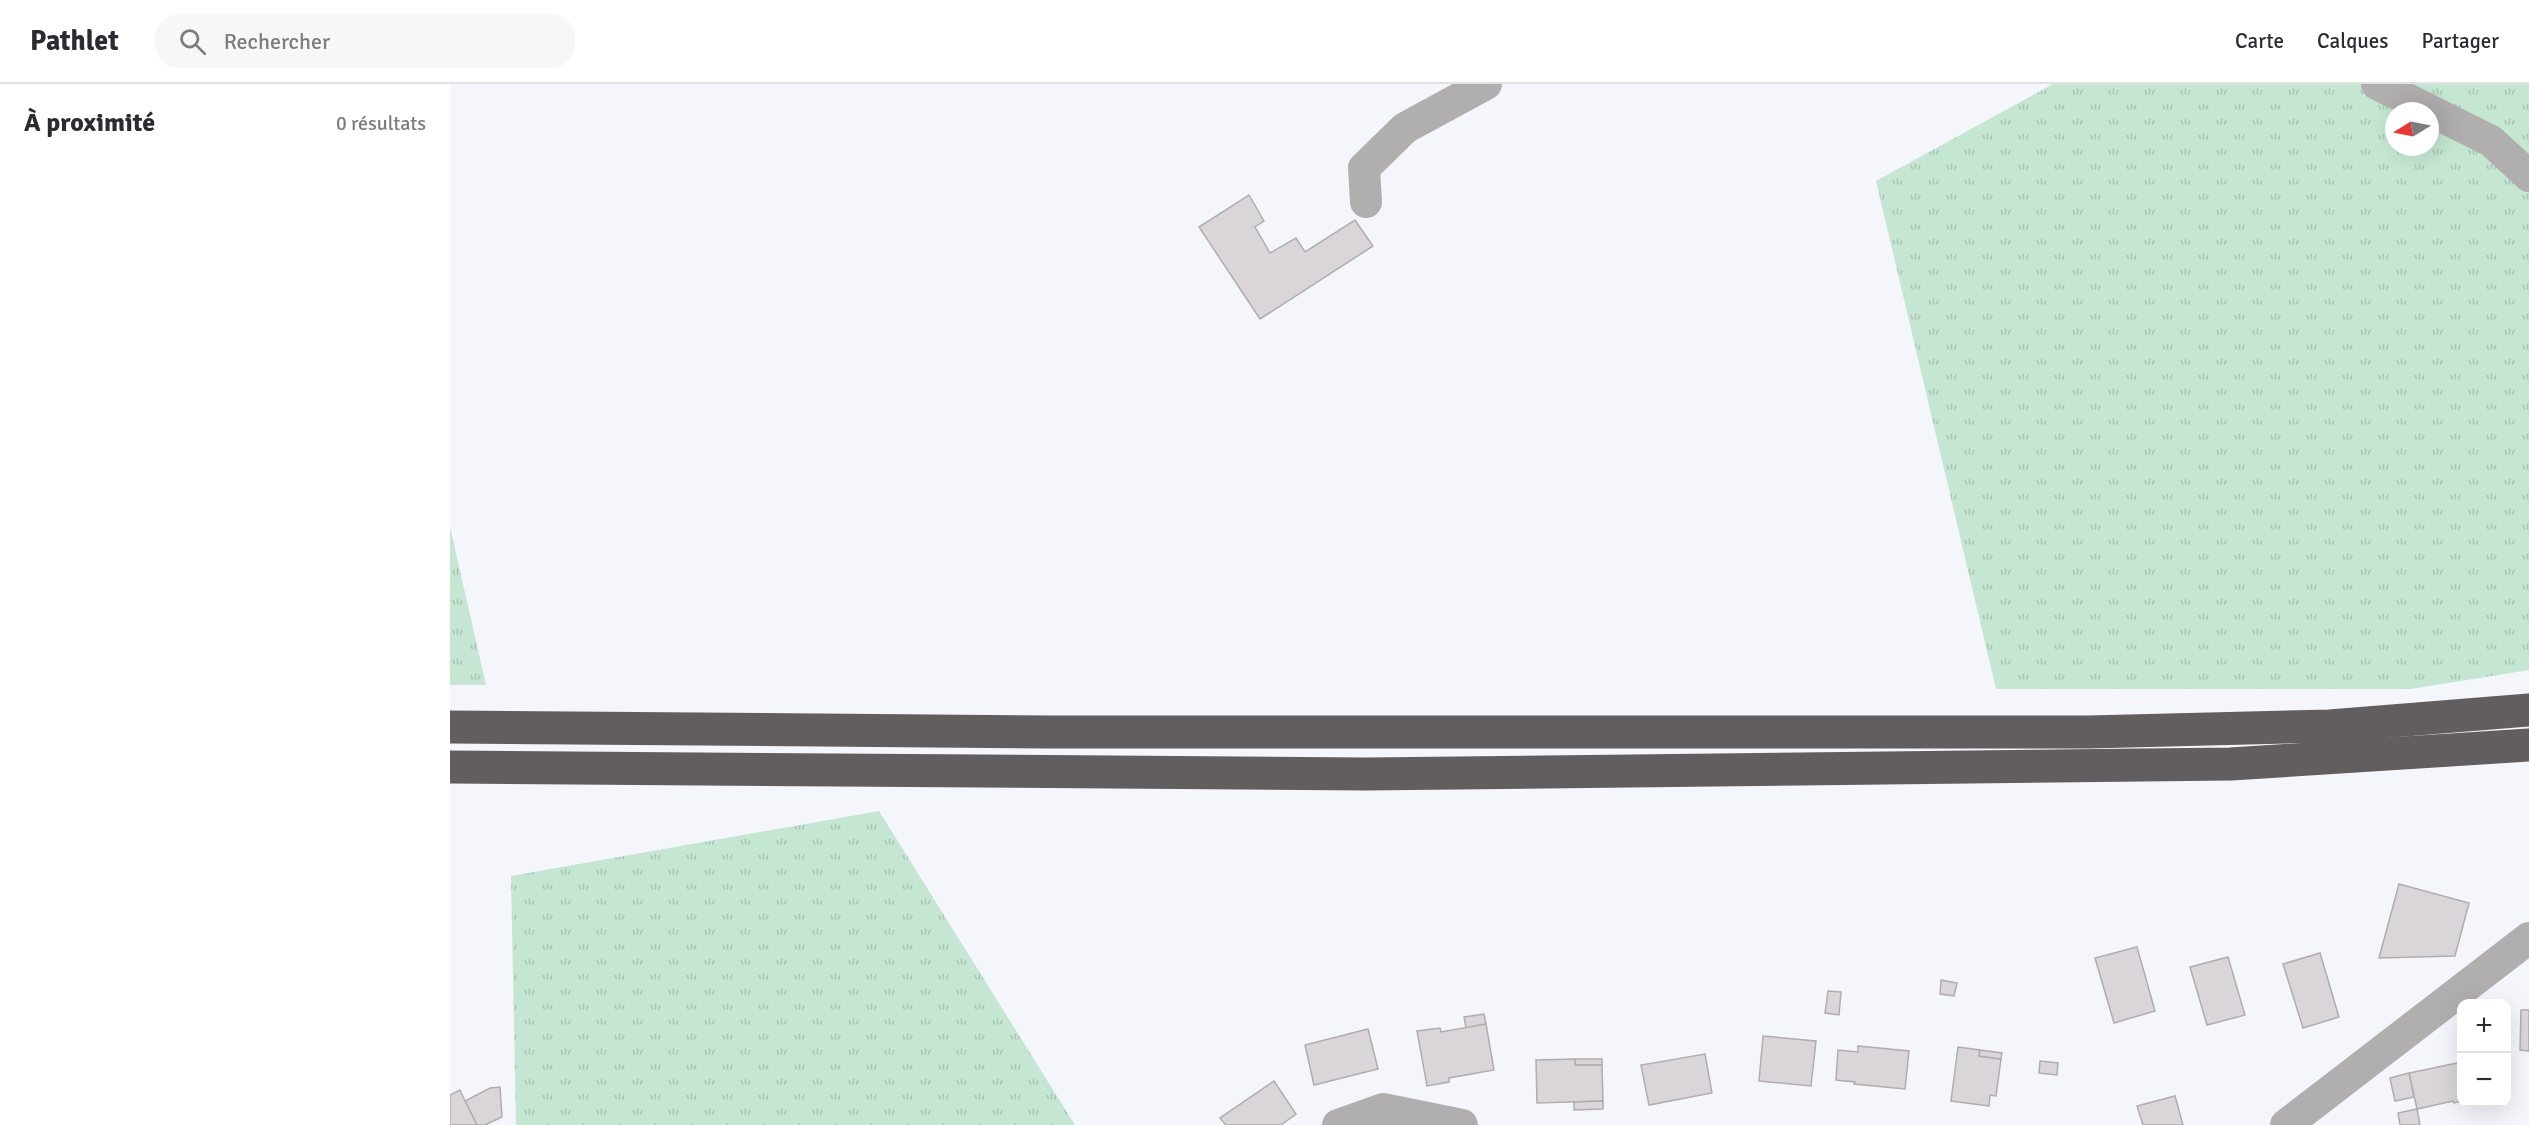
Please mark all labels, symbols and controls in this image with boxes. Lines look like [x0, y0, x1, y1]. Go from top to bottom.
search box [155, 14, 575, 68]
text: Pathlet [30, 24, 119, 58]
icon: search [176, 25, 209, 58]
text: Rechercher [224, 28, 330, 55]
text: Carte [2235, 28, 2284, 54]
text: Calques [2317, 28, 2388, 54]
text: Partager [2421, 28, 2499, 54]
north arrow [2385, 102, 2439, 156]
text: À proximité [24, 107, 155, 139]
text: 0 résultats [336, 111, 426, 136]
map controls [2457, 999, 2511, 1107]
button: + [2457, 999, 2511, 1053]
button: − [2457, 1053, 2511, 1107]

